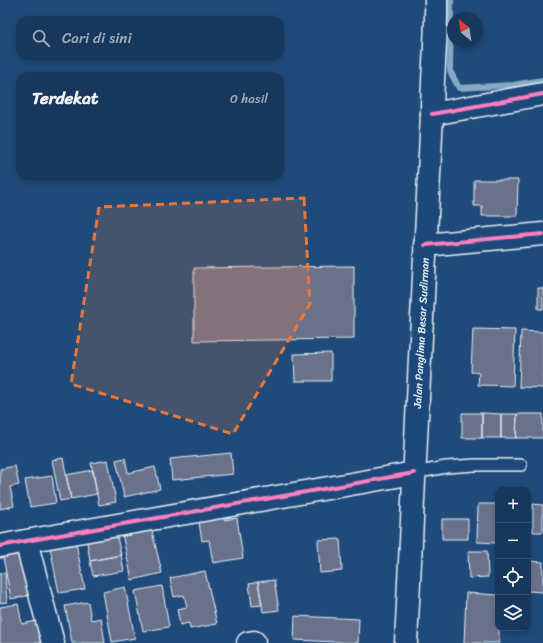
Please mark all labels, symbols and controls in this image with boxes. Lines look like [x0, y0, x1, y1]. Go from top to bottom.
north arrow [447, 12, 483, 48]
search box [16, 16, 284, 60]
text: Cari di sini [62, 25, 132, 51]
icon: search [30, 27, 52, 49]
text: Terdekat [32, 83, 98, 113]
text: 0 hasil [230, 87, 268, 110]
street label: Jalan Panglima Besar Sudirman [408, 257, 435, 410]
map controls [495, 487, 531, 631]
button: + [495, 487, 531, 523]
button: − [495, 523, 531, 559]
button: locate [495, 559, 531, 595]
button: layers [495, 595, 531, 631]

